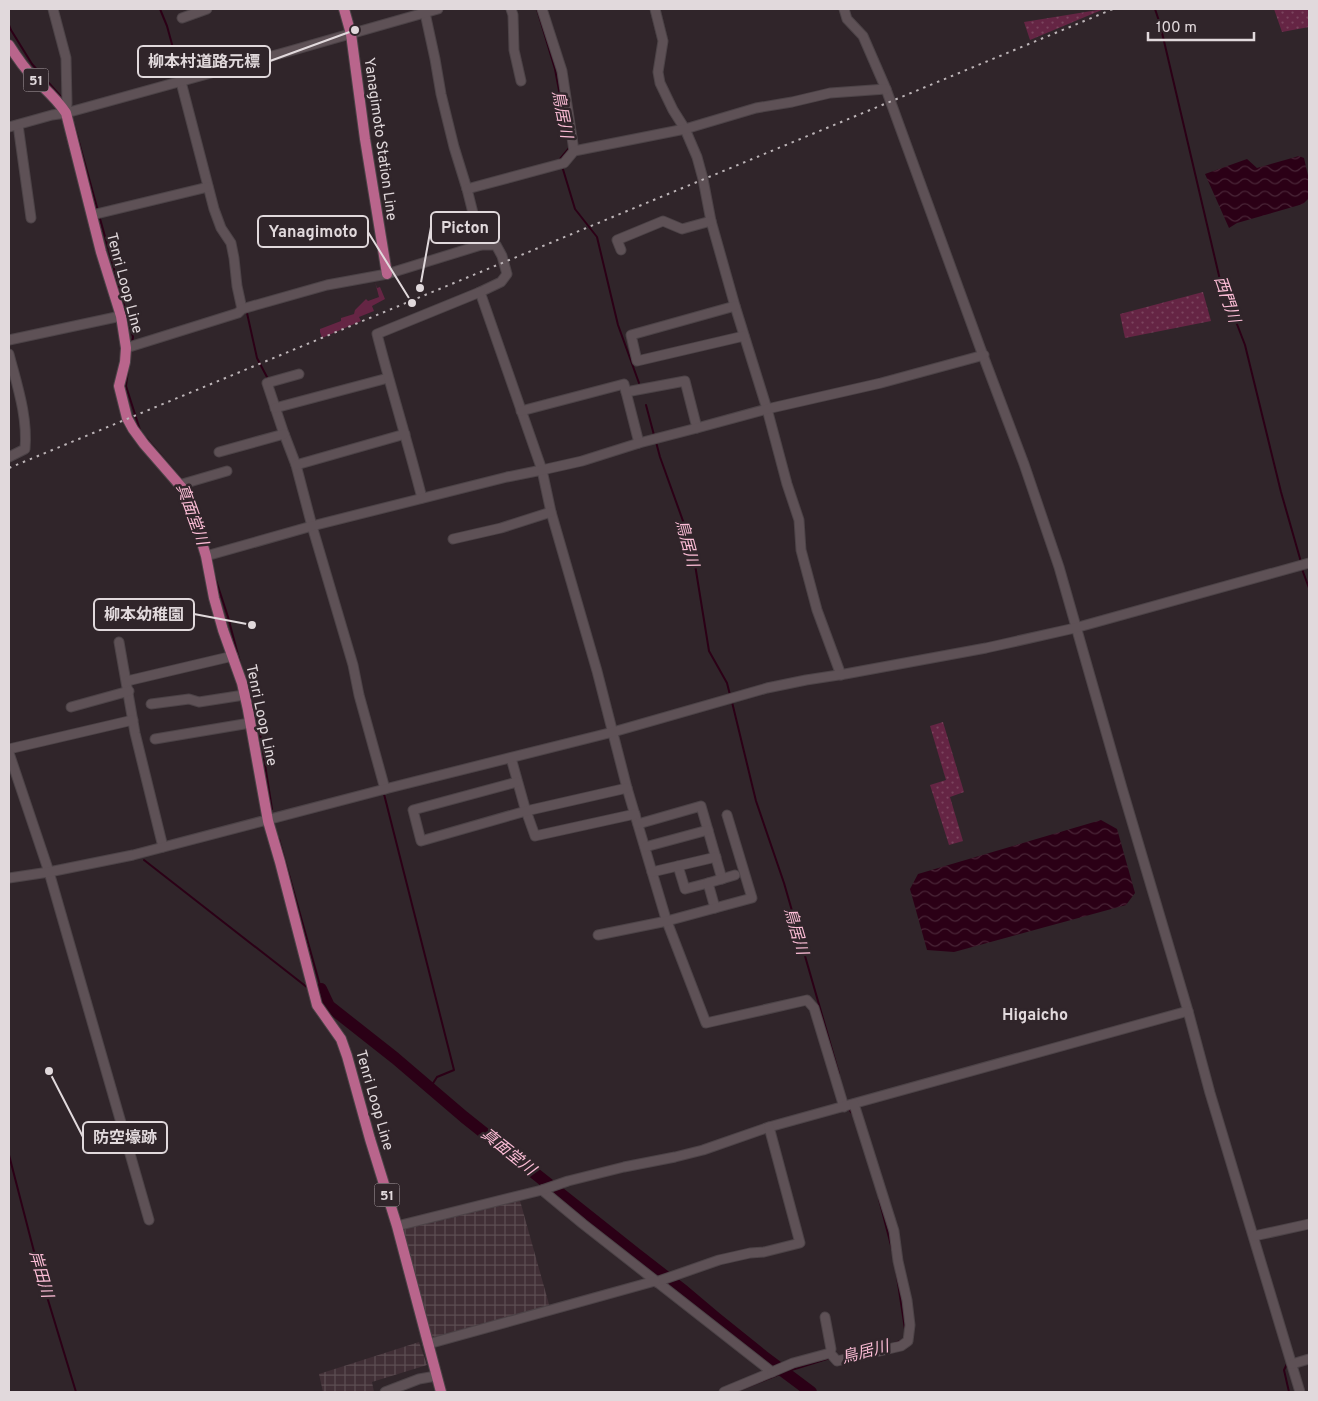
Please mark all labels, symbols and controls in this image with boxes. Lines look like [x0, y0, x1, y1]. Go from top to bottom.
scale bar [1148, 10, 1254, 42]
text: 100 m [1156, 19, 1197, 38]
callout: 柳本村道路元標 [138, 46, 270, 77]
text: 柳本村道路元標 [148, 52, 260, 73]
street label: Yanagimoto Station Line [359, 56, 400, 222]
road number: 51 [24, 68, 48, 92]
water label: 鳥居川 [547, 89, 576, 142]
callout: Picton [431, 212, 499, 243]
callout: Yanagimoto [258, 216, 368, 247]
text: Picton [441, 219, 489, 239]
text: Yanagimoto [268, 223, 358, 243]
street label: Tenri Loop Line [101, 231, 146, 336]
water label: 西門川 [1209, 274, 1244, 327]
water label: 真面堂川 [171, 481, 212, 550]
water label: 鳥居川 [670, 518, 702, 571]
callout: 柳本幼稚園 [94, 599, 194, 630]
text: 柳本幼稚園 [104, 606, 184, 626]
street label: Tenri Loop Line [240, 663, 281, 768]
water label: 鳥居川 [779, 906, 812, 959]
district label: Higaicho [1002, 1006, 1068, 1026]
street label: Tenri Loop Line [350, 1048, 397, 1153]
callout: 防空壕跡 [83, 1122, 167, 1153]
water label: 真面堂川 [477, 1125, 540, 1182]
text: 防空壕跡 [93, 1129, 157, 1149]
road number: 51 [374, 1184, 400, 1206]
water label: 岸田川 [24, 1249, 57, 1302]
water label: 鳥居川 [840, 1337, 893, 1369]

